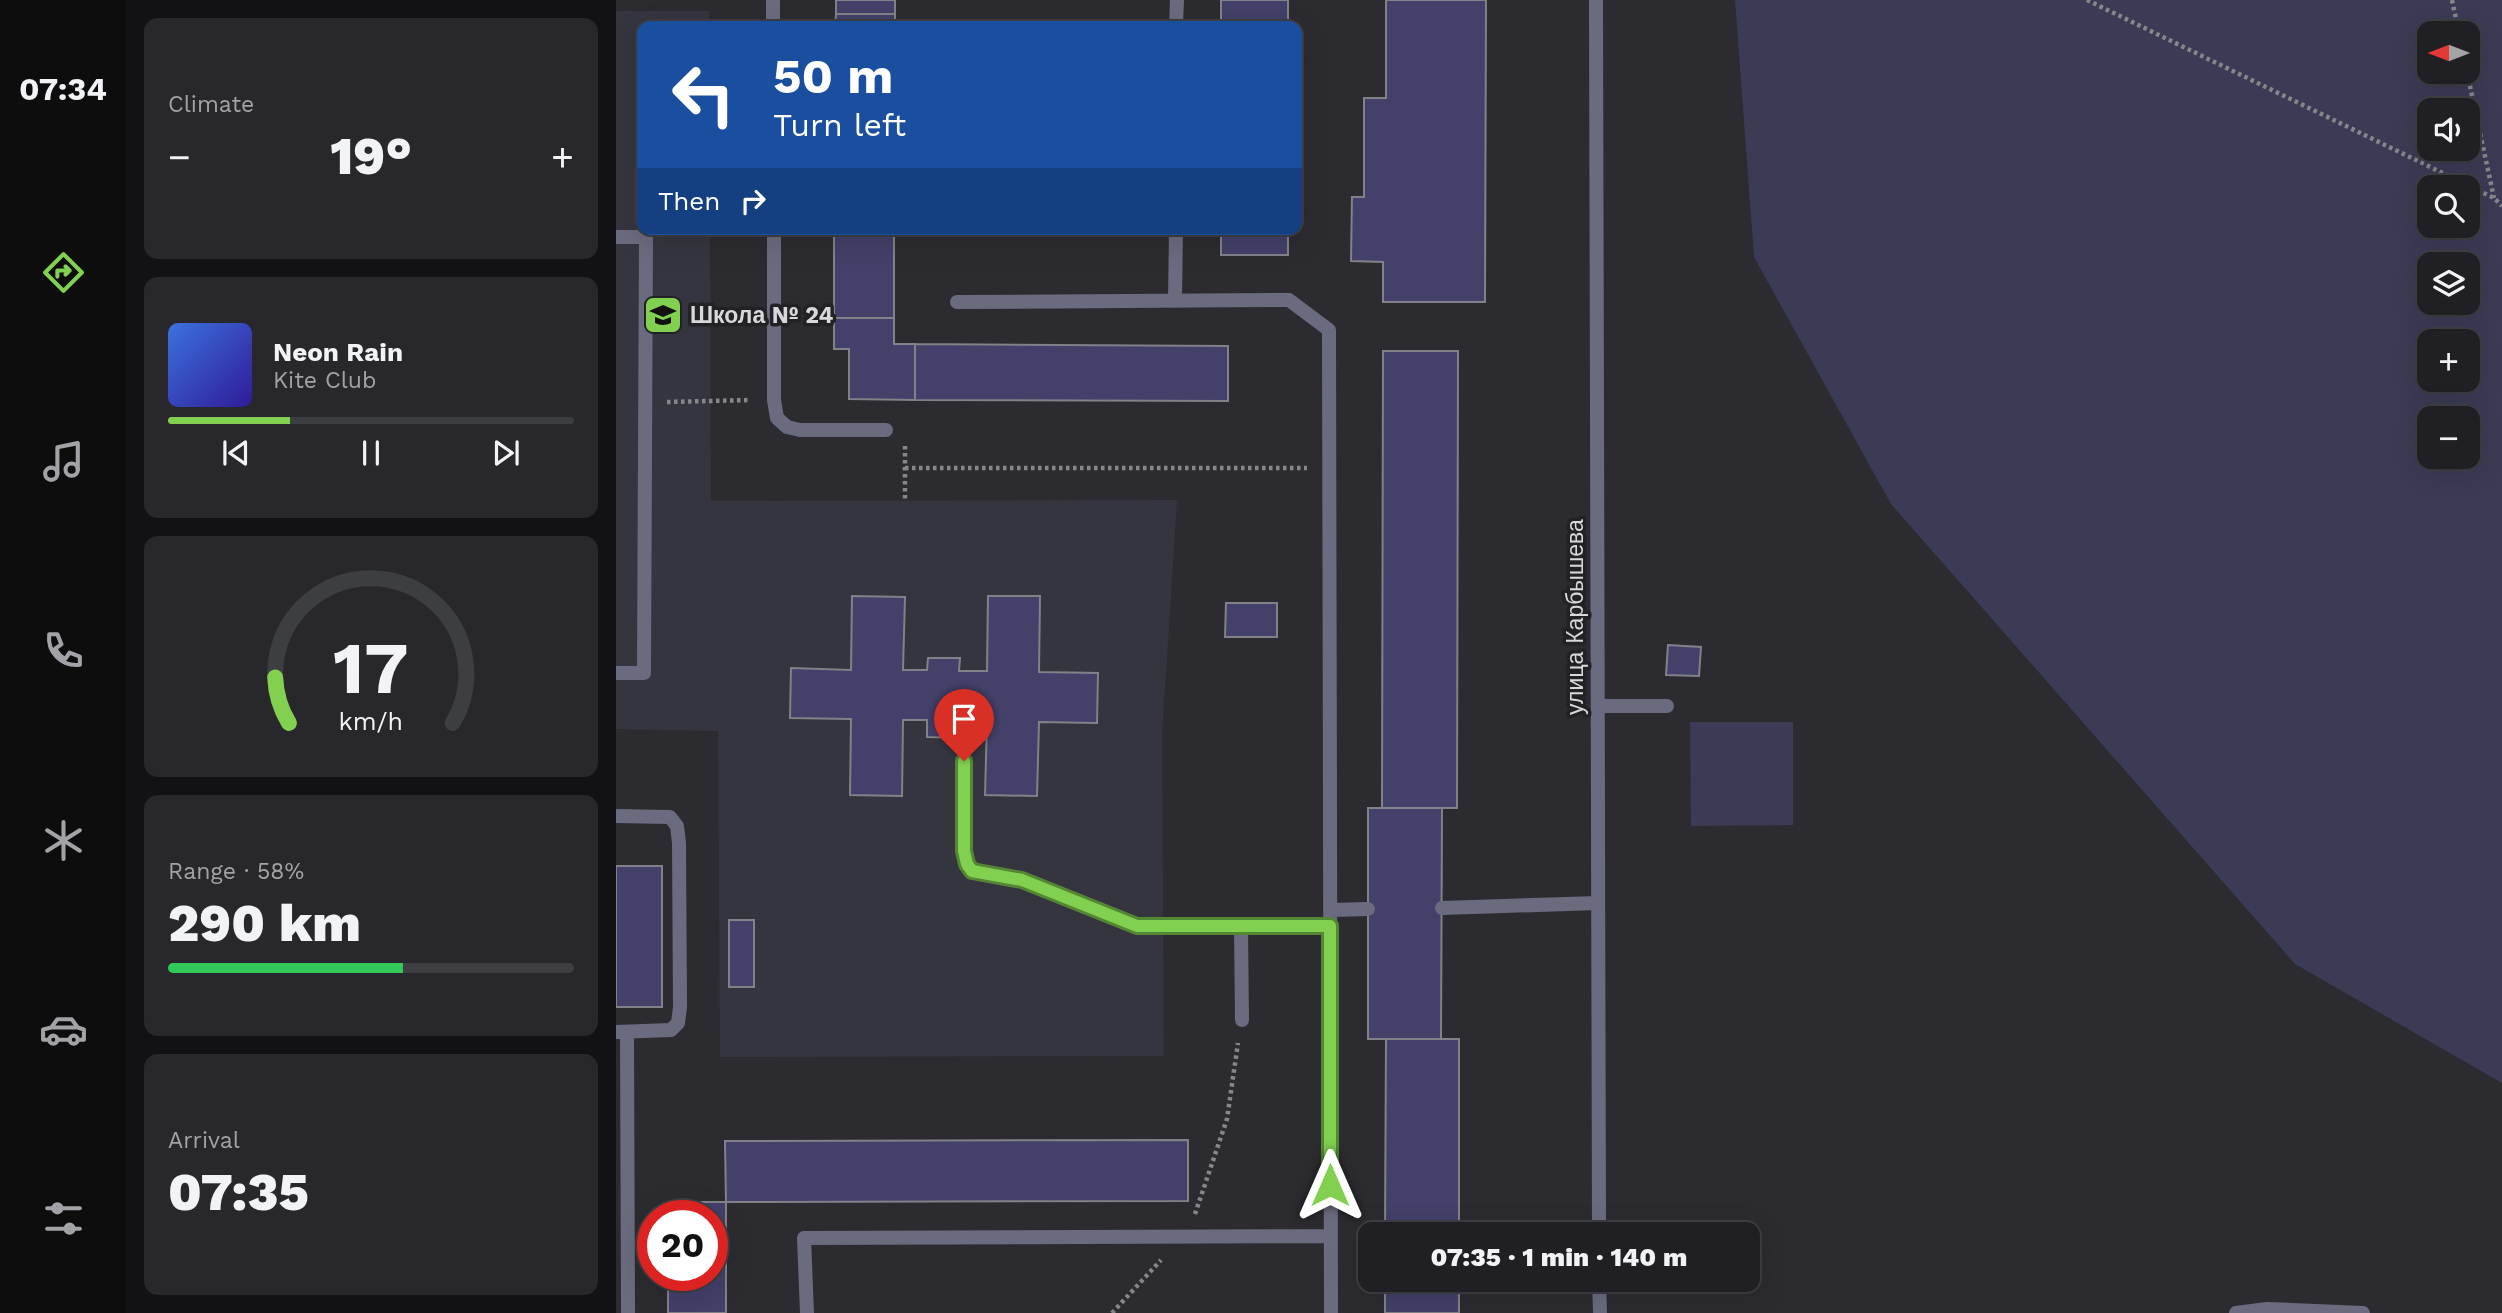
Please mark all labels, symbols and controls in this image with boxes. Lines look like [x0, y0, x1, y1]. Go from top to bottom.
north arrow [2417, 21, 2480, 84]
map controls [2417, 21, 2480, 469]
text: 50 m [773, 47, 893, 105]
icon: left [658, 49, 749, 140]
text: 07:34 [19, 70, 107, 108]
text: Climate [168, 91, 254, 118]
button: sound [2417, 98, 2480, 161]
text: Turn left [773, 106, 906, 144]
text: 19° [330, 126, 412, 187]
text: − [168, 135, 191, 179]
text: + [551, 135, 574, 179]
button: search [2417, 175, 2480, 238]
icon: right [734, 182, 772, 220]
text: Then [658, 186, 720, 216]
icon: directions [39, 248, 88, 297]
button: layers [2417, 252, 2480, 315]
school or university icon: Школа № 24 [642, 294, 684, 336]
place label: Школа № 24 [690, 302, 834, 329]
button: + [2417, 329, 2480, 392]
text: Neon Rain [273, 337, 403, 367]
text: Kite Club [273, 367, 376, 394]
button: − [2417, 406, 2480, 469]
icon: previous [217, 434, 255, 472]
icon: pause [352, 434, 390, 472]
icon: next [487, 434, 525, 472]
icon: music [39, 437, 88, 486]
street label: улица Карбышева [1562, 519, 1589, 715]
text: 17 [333, 625, 409, 711]
icon: phone [39, 626, 88, 675]
pin [934, 689, 994, 761]
icon: arrive [945, 700, 983, 738]
text: km/h [339, 706, 403, 735]
icon: climate [39, 816, 88, 865]
text: Range · 58% [168, 858, 304, 885]
text: 290 km [168, 893, 361, 954]
icon: car [39, 1005, 88, 1054]
text: Arrival [168, 1127, 240, 1154]
position arrow [1293, 1148, 1367, 1222]
text: 07:35 [168, 1162, 309, 1223]
icon: filters [39, 1194, 88, 1243]
speed limit sign: 20 [637, 1200, 728, 1291]
text: 07:35 · 1 min · 140 m [1431, 1242, 1687, 1272]

